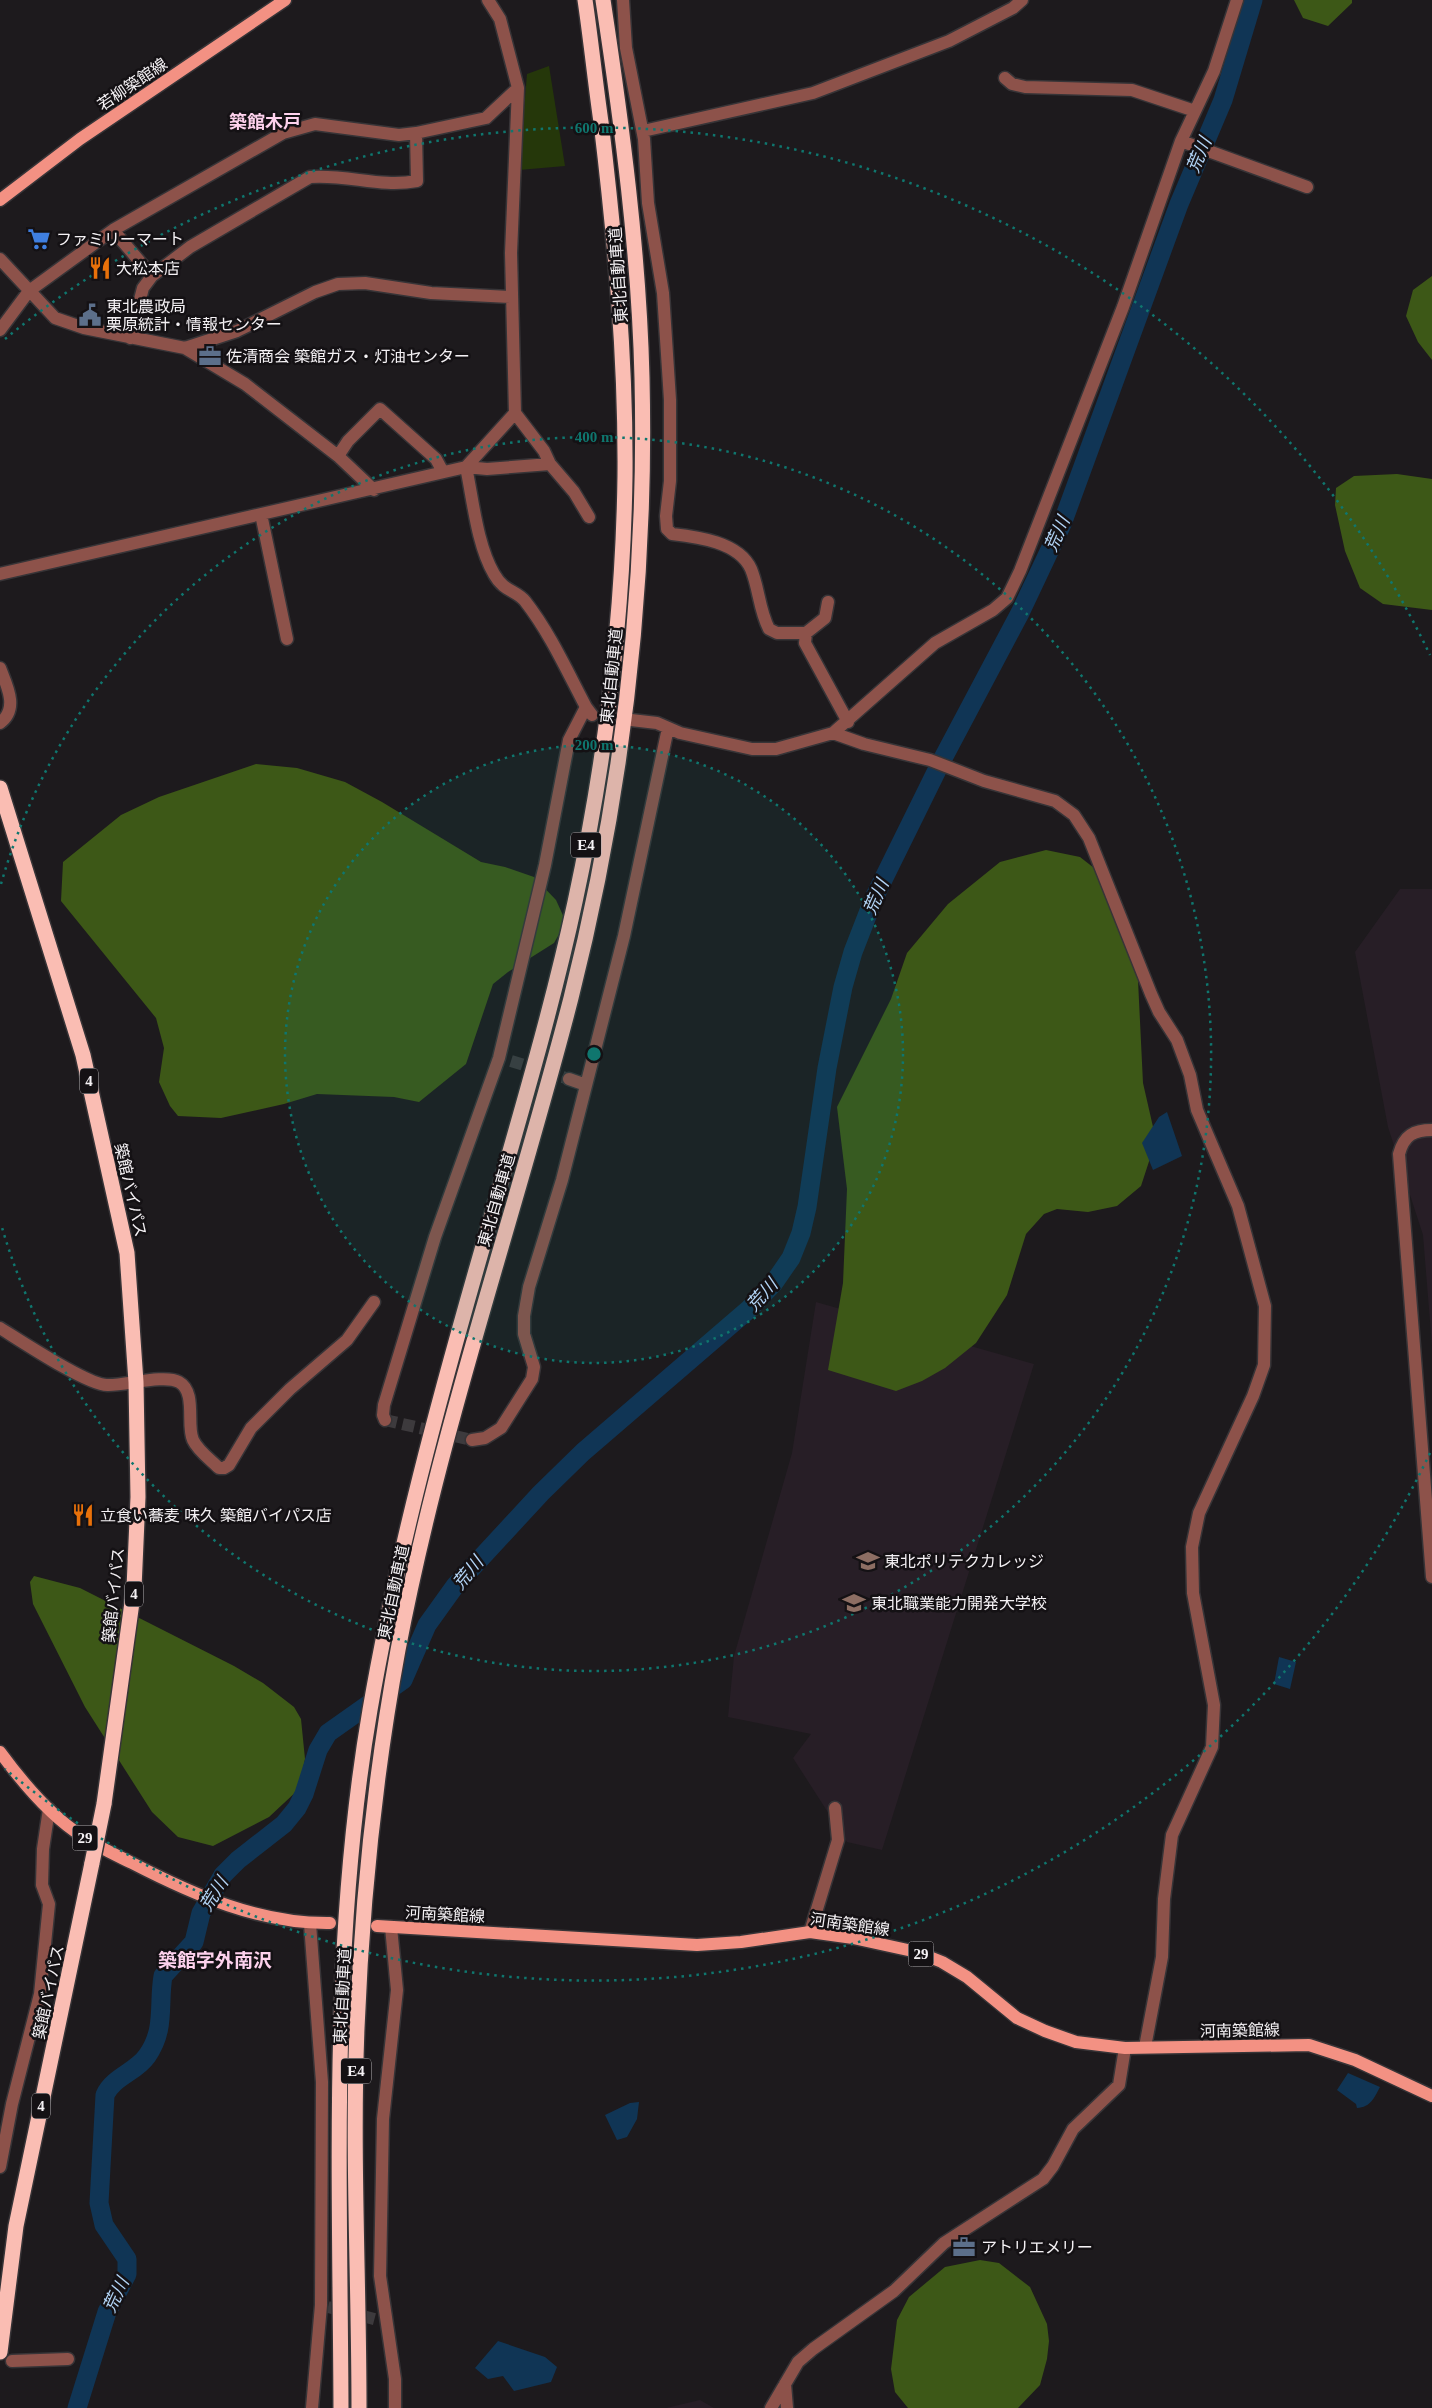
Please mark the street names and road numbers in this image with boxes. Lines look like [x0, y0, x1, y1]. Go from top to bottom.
street label: 若柳築館線 [94, 55, 170, 114]
street label: 東北自動車道 [607, 226, 630, 323]
street label: 東北自動車道 [598, 627, 625, 725]
road number: E4 [571, 832, 601, 858]
road number: 4 [80, 1068, 98, 1094]
street label: 築館バイパス [111, 1142, 150, 1239]
street label: 東北自動車道 [475, 1152, 518, 1249]
street label: 東北自動車道 [375, 1543, 412, 1641]
street label: 築館バイパス [100, 1547, 127, 1644]
road number: 4 [125, 1582, 143, 1606]
road number: 29 [72, 1826, 98, 1850]
street label: 河南築館線 [405, 1904, 485, 1925]
street label: 河南築館線 [809, 1911, 891, 1938]
road number: 29 [908, 1942, 934, 1966]
street label: 築館バイパス [30, 1944, 67, 2041]
street label: 東北自動車道 [331, 1948, 354, 2044]
street label: 河南築館線 [1200, 2021, 1280, 2040]
road number: E4 [341, 2058, 371, 2084]
road number: 4 [32, 2094, 50, 2118]

